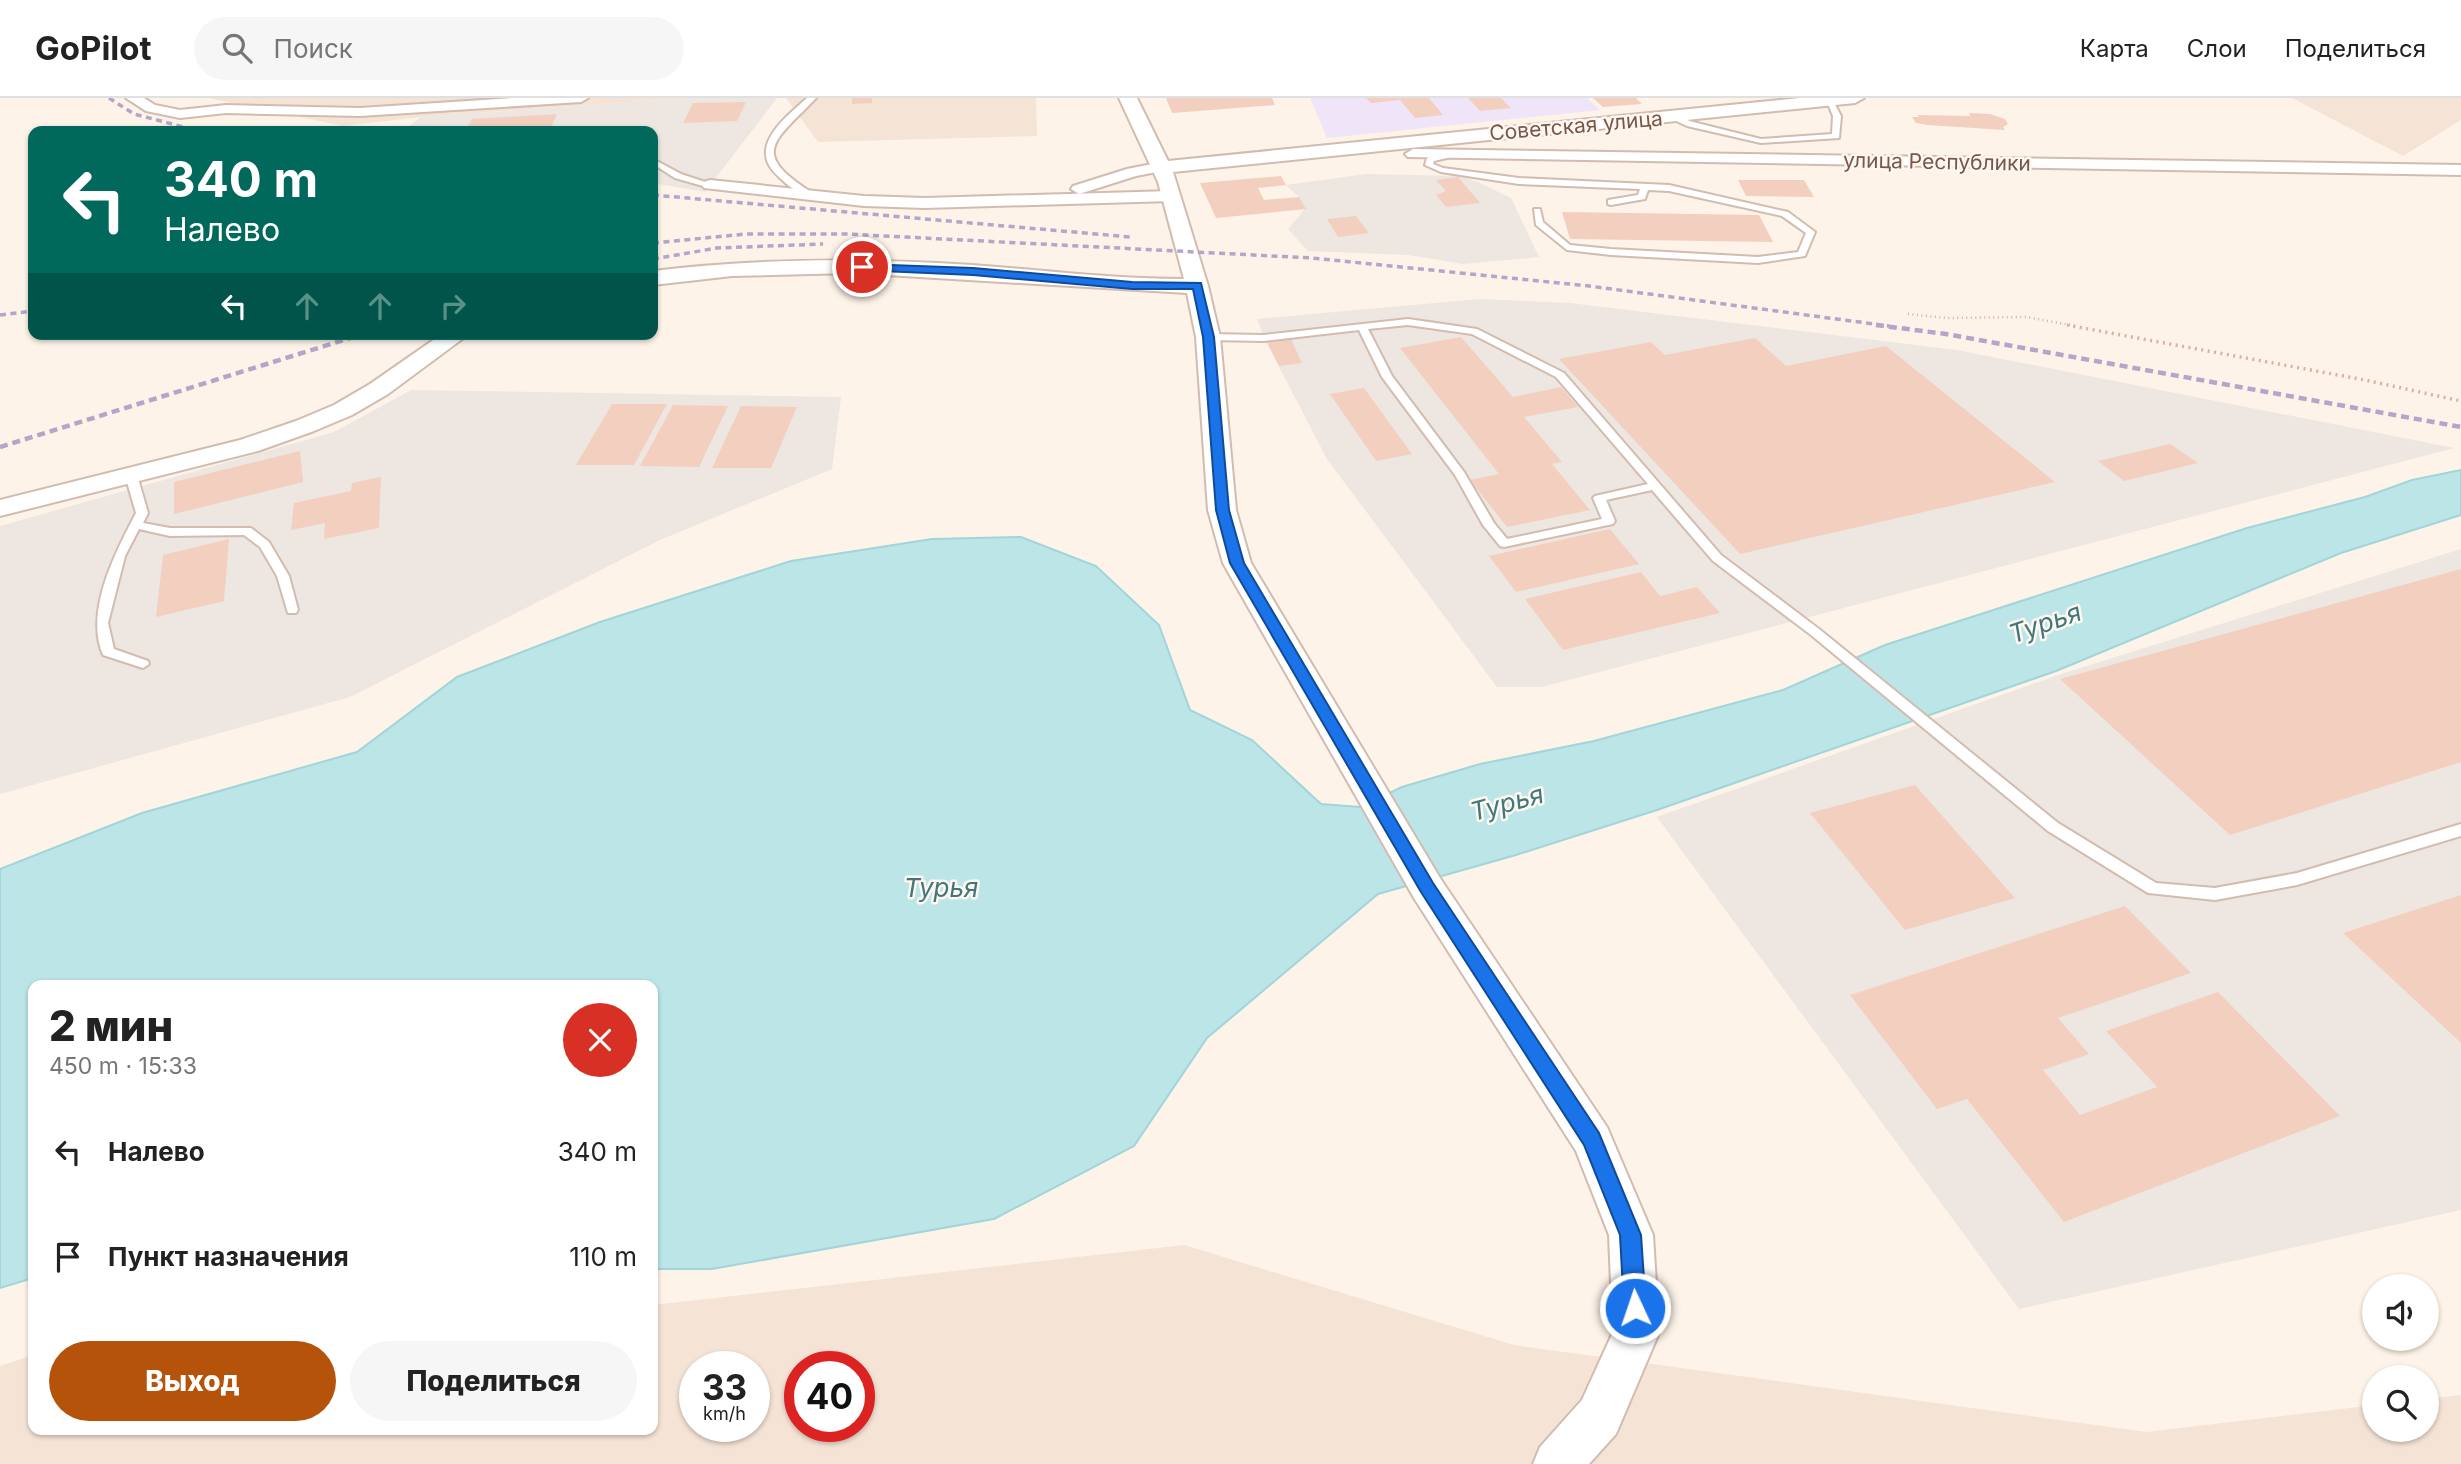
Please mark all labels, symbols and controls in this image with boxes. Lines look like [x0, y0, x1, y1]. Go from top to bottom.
search box [194, 17, 684, 80]
text: GoPilot [35, 28, 152, 68]
icon: search [218, 29, 256, 67]
text: Поиск [274, 33, 353, 64]
text: Карта [2080, 34, 2149, 63]
text: Слои [2187, 34, 2247, 63]
text: Поделиться [2285, 34, 2426, 63]
street label: Советская улица [1488, 105, 1664, 146]
street label: улица Республики [1843, 147, 2031, 176]
text: 340 m [164, 150, 318, 209]
icon: left [49, 154, 140, 245]
text: Налево [164, 210, 280, 249]
pin [832, 237, 892, 297]
icon: arrive [843, 248, 881, 286]
icon: left [215, 287, 253, 325]
icon: ahead [288, 287, 326, 325]
icon: ahead [361, 287, 399, 325]
icon: right [434, 287, 472, 325]
water label: Турья [2005, 596, 2085, 649]
water label: Турья [1467, 778, 1547, 827]
water label: Турья [904, 872, 978, 903]
text: 2 мин [49, 1000, 173, 1051]
button: close [563, 1003, 637, 1077]
text: 450 m · 15:33 [49, 1052, 197, 1080]
icon: left [49, 1133, 87, 1171]
text: Налево [108, 1136, 205, 1167]
text: 340 m [558, 1136, 637, 1167]
icon: arrive [49, 1238, 87, 1276]
text: Пункт назначения [108, 1241, 349, 1272]
text: 110 m [569, 1241, 637, 1272]
position arrow [1598, 1271, 1672, 1345]
map controls [2362, 1274, 2439, 1442]
button: sound [2362, 1274, 2439, 1351]
button: Выход [49, 1341, 336, 1421]
button: Поделиться [350, 1341, 637, 1421]
speed limit sign: 40 [784, 1351, 875, 1442]
button: search [2362, 1365, 2439, 1442]
text: 33 [702, 1366, 747, 1408]
text: km/h [703, 1403, 746, 1424]

